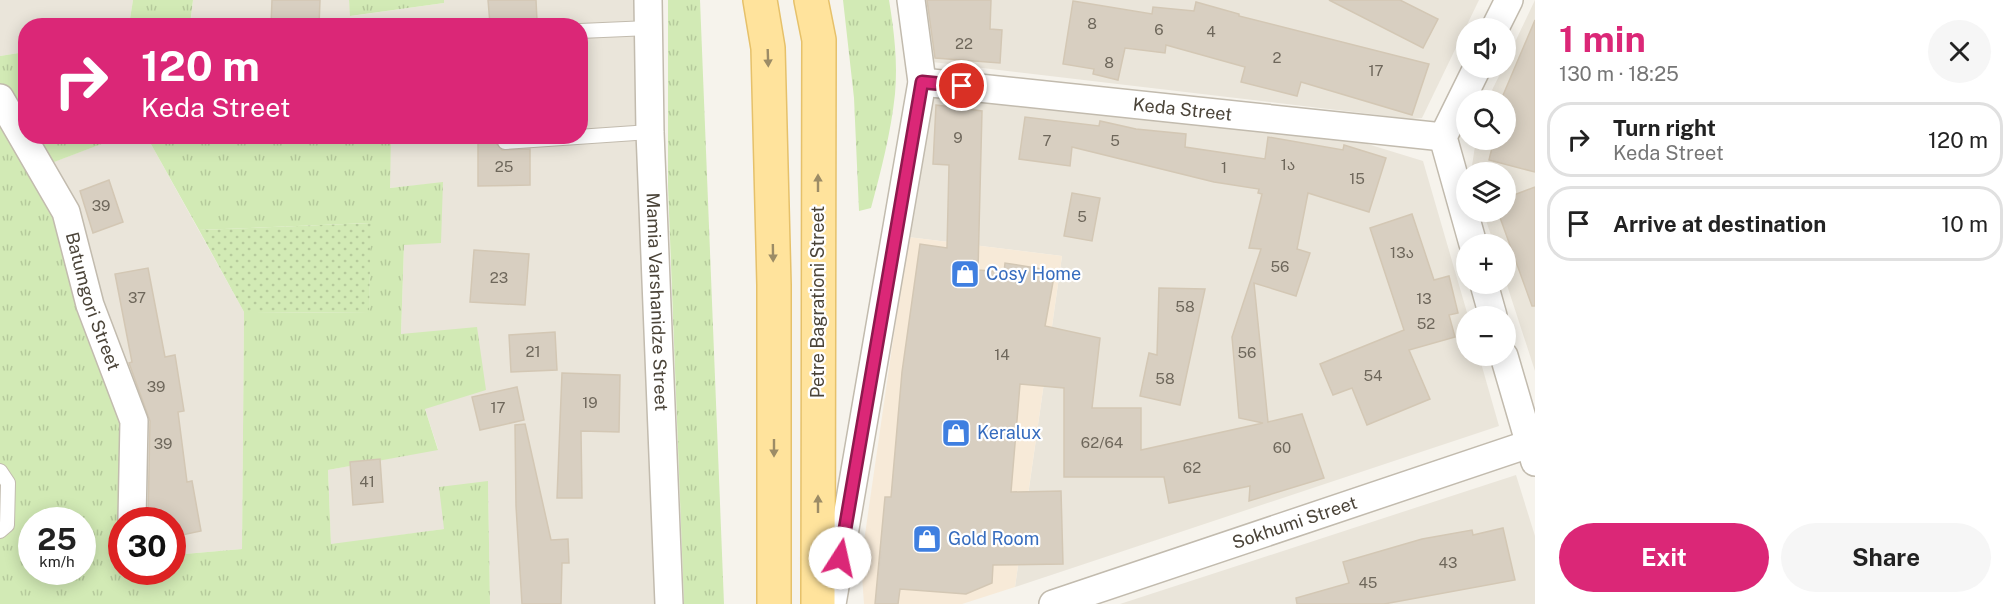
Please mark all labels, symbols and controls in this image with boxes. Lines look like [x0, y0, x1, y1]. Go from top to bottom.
house number: 8 [1087, 15, 1097, 32]
map controls [1456, 18, 1516, 366]
button: sound [1456, 18, 1516, 78]
text: 1 min [1559, 18, 1646, 60]
button: close [1928, 20, 1991, 83]
house number: 6 [1154, 21, 1164, 38]
house number: 4 [1206, 23, 1216, 40]
house number: 22 [955, 35, 973, 52]
text: 120 m [141, 41, 260, 90]
icon: right [42, 42, 120, 120]
one-way arrow [763, 48, 772, 67]
house number: 2 [1273, 49, 1282, 66]
house number: 8 [1104, 54, 1114, 71]
pin [936, 60, 987, 111]
house number: 17 [1368, 62, 1384, 79]
text: 130 m · 18:25 [1559, 62, 1679, 86]
icon: arrive [945, 69, 978, 102]
button: search [1456, 90, 1516, 150]
text: Keda Street [141, 91, 290, 123]
street label: Keda Street [1132, 93, 1233, 125]
text: Turn right [1613, 115, 1716, 141]
icon: right [1562, 123, 1595, 156]
text: 120 m [1928, 127, 1988, 153]
house number: 9 [953, 129, 963, 146]
house number: 7 [1042, 132, 1052, 149]
house number: 5 [1110, 132, 1120, 149]
text: Keda Street [1613, 141, 1724, 165]
house number: 1ა [1281, 156, 1295, 173]
house number: 25 [495, 158, 513, 175]
house number: 1 [1221, 159, 1227, 176]
button: layers [1456, 162, 1516, 222]
house number: 15 [1349, 170, 1365, 187]
one-way arrow [813, 173, 823, 192]
street label: Mamia Varshanidze Street [642, 192, 672, 412]
house number: 39 [92, 197, 110, 214]
street label: Petre Bagrationi Street [807, 206, 828, 398]
icon: arrive [1562, 207, 1595, 240]
house number: 5 [1077, 208, 1087, 225]
text: Arrive at destination [1613, 211, 1826, 237]
text: 10 m [1941, 211, 1988, 237]
street label: Batumgori Street [62, 230, 125, 373]
button: + [1456, 234, 1516, 294]
one-way arrow [768, 243, 778, 262]
house number: 13ა [1390, 244, 1414, 261]
shop icon: Cosy Home [949, 258, 981, 290]
house number: 56 [1271, 258, 1289, 275]
place label: Cosy Home [986, 263, 1081, 284]
house number: 23 [490, 269, 508, 286]
house number: 37 [128, 289, 146, 306]
house number: 13 [1416, 290, 1432, 307]
house number: 58 [1175, 298, 1195, 315]
button: − [1456, 306, 1516, 366]
house number: 52 [1417, 315, 1435, 332]
house number: 21 [525, 343, 541, 360]
house number: 56 [1238, 344, 1256, 361]
house number: 14 [994, 346, 1010, 363]
house number: 54 [1363, 367, 1383, 384]
house number: 58 [1155, 370, 1175, 387]
house number: 39 [147, 378, 165, 395]
house number: 19 [582, 394, 598, 411]
house number: 17 [490, 399, 506, 416]
shop icon: Keralux [940, 417, 972, 449]
place label: Keralux [977, 422, 1041, 443]
house number: 62/64 [1081, 434, 1123, 451]
house number: 39 [154, 435, 172, 452]
one-way arrow [769, 438, 779, 457]
house number: 60 [1273, 439, 1291, 456]
house number: 62 [1183, 459, 1201, 476]
house number: 41 [359, 473, 375, 490]
street label: Sokhumi Street [1229, 492, 1360, 553]
one-way arrow [813, 494, 823, 513]
speed limit sign: 30 [108, 507, 186, 585]
text: 25 [37, 521, 77, 557]
shop icon: Gold Room [911, 523, 943, 555]
button: Exit [1559, 523, 1769, 592]
button: Share [1781, 523, 1991, 592]
position arrow [808, 526, 872, 590]
place label: Gold Room [948, 528, 1039, 549]
text: km/h [39, 553, 75, 570]
house number: 43 [1439, 554, 1457, 571]
house number: 45 [1359, 574, 1377, 591]

